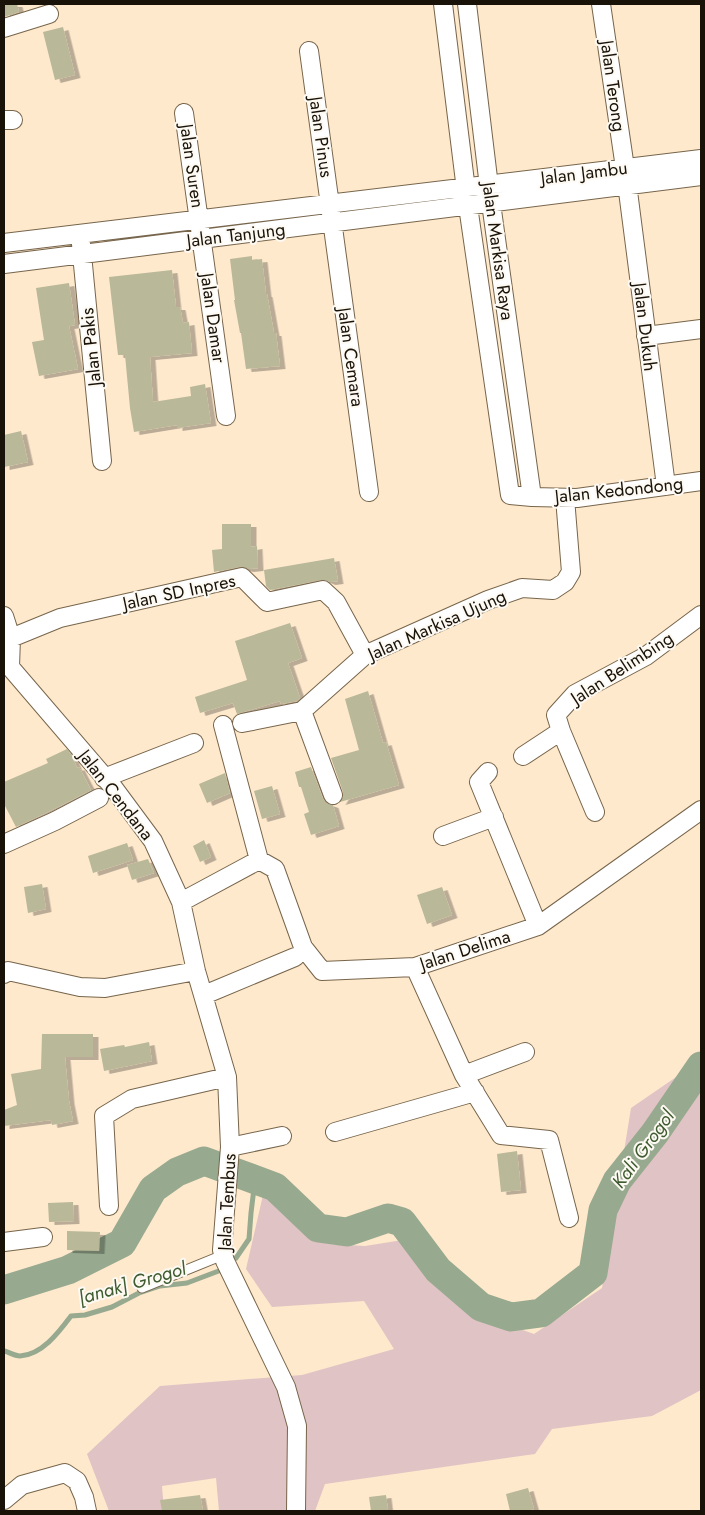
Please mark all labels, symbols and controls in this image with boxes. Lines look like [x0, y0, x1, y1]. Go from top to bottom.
street label: Jalan Terong [593, 37, 632, 133]
street label: Jalan Pinus [302, 93, 340, 179]
street label: Jalan Suren [173, 120, 211, 210]
street label: Jalan Jambu [537, 155, 629, 191]
street label: Jalan Markisa Raya [475, 178, 521, 322]
street label: Jalan Tanjung [183, 216, 287, 254]
street label: Jalan Damar [194, 269, 232, 365]
street label: Jalan Dukuh [626, 279, 663, 373]
street label: Jalan Cemara [331, 304, 371, 408]
street label: Jalan Pakis [74, 307, 108, 389]
street label: Jalan Kedondong [552, 470, 684, 510]
street label: Jalan SD Inpres [118, 567, 238, 617]
street label: Jalan Markisa Ujung [362, 583, 510, 668]
street label: Jalan Belimbing [564, 625, 678, 712]
street label: Jalan Cendana [71, 743, 160, 846]
street label: Jalan Delima [415, 923, 514, 977]
water label: Kali Grogol [605, 1104, 681, 1194]
street label: Jalan Tembus [211, 1153, 243, 1253]
water label: [anak] Grogol [75, 1255, 190, 1311]

